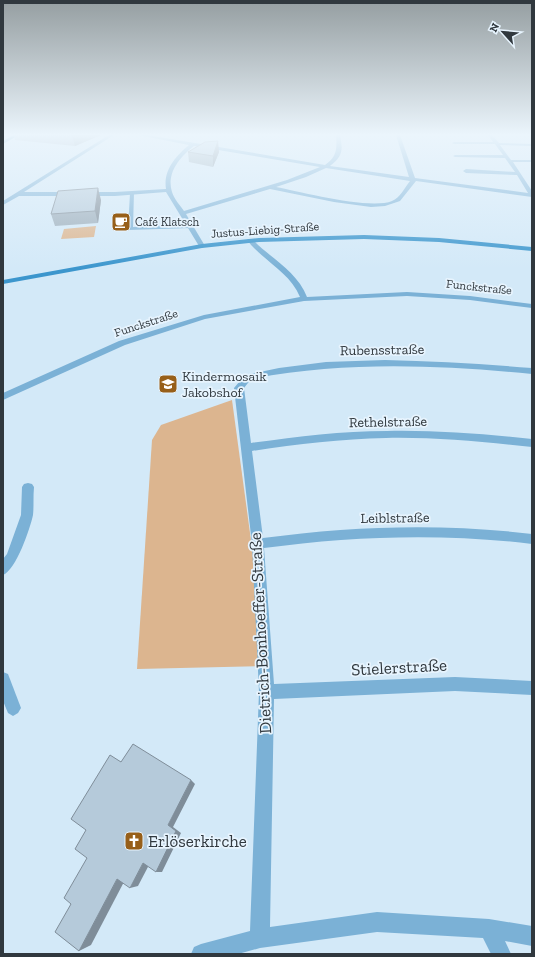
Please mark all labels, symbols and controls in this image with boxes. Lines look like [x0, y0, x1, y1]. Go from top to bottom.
north arrow [483, 12, 523, 52]
text: N [487, 20, 503, 34]
cafe icon: Café Klatsch [110, 211, 132, 233]
place label: Café Klatsch [135, 215, 200, 229]
street label: Justus-Liebig-Straße [210, 219, 320, 241]
street label: Funckstraße [445, 277, 513, 297]
street label: Funckstraße [112, 306, 180, 340]
street label: Rubensstraße [340, 341, 425, 359]
place label: Kindermosaik Jakobshof [182, 368, 267, 401]
school or university icon: Kindermosaik Jakobshof [157, 373, 179, 395]
street label: Rethelstraße [349, 413, 428, 431]
street label: Leiblstraße [360, 509, 430, 527]
street label: Dietrich-Bonhoeffer-Straße [245, 532, 275, 734]
street label: Stielerstraße [351, 655, 447, 679]
church icon: Erlöserkirche [123, 830, 145, 852]
place label: Erlöserkirche [148, 831, 247, 851]

